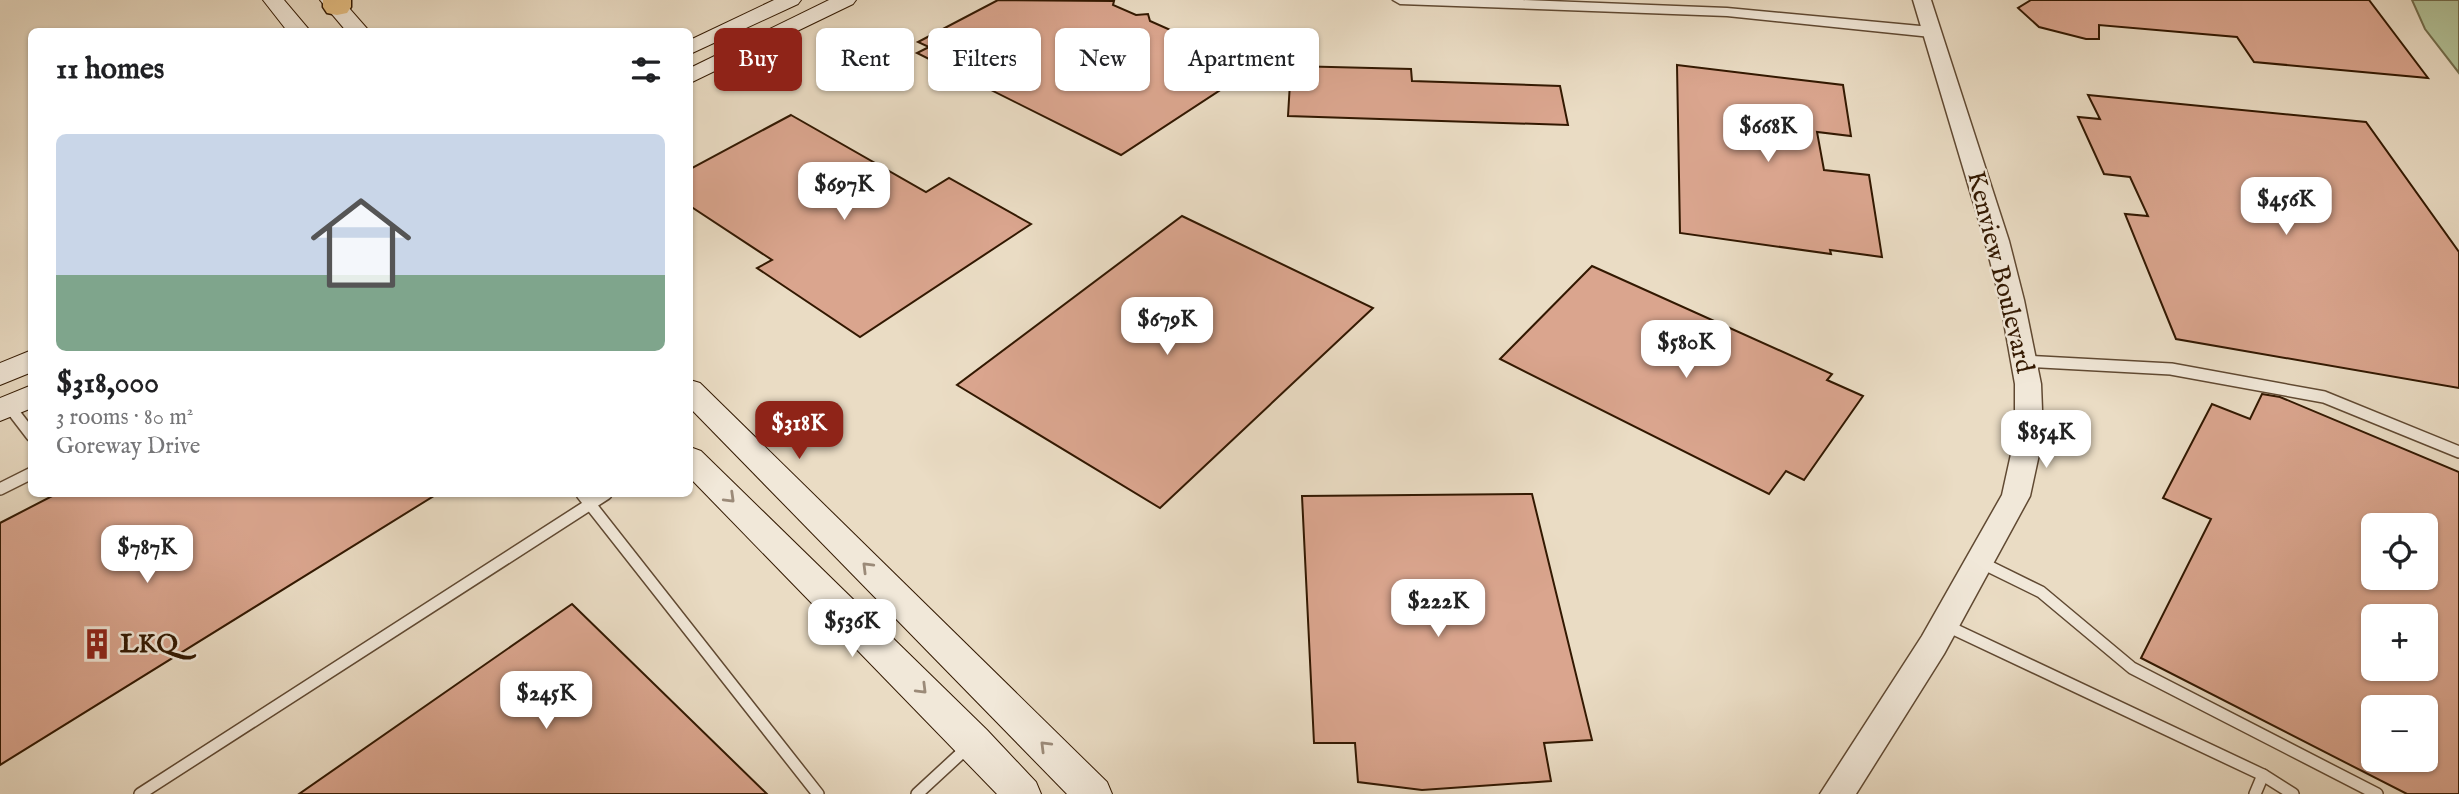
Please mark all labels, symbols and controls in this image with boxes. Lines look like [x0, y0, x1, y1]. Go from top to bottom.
chip: Buy [714, 28, 802, 91]
chip: Rent [816, 28, 914, 91]
chip: Filters [928, 28, 1041, 91]
chip: New [1055, 28, 1150, 91]
chip: Apartment [1164, 28, 1319, 91]
text: 11 homes [56, 51, 164, 89]
icon: filters [627, 51, 665, 89]
pin: $668K [1719, 104, 1817, 164]
text: $668K [1739, 112, 1797, 141]
pin: $697K [795, 162, 893, 222]
street label: Kenview Boulevard [1959, 168, 2041, 377]
text: $697K [814, 170, 874, 199]
pin: $456K [2237, 177, 2335, 237]
icon: home [298, 180, 424, 306]
text: $456K [2257, 185, 2315, 214]
pin: $679K [1118, 298, 1216, 357]
text: $679K [1137, 305, 1197, 334]
pin: $580K [1637, 320, 1735, 380]
text: $580K [1657, 328, 1715, 357]
text: $318,000 [56, 365, 159, 403]
pin: $318K [750, 402, 848, 461]
text: 3 rooms · 80 m² [56, 403, 193, 432]
text: $318K [771, 409, 827, 438]
pin: $854K [1997, 410, 2095, 470]
text: $854K [2017, 418, 2075, 447]
text: Goreway Drive [56, 432, 200, 461]
one-way arrow [722, 489, 735, 502]
map controls [2361, 513, 2438, 772]
button: locate [2361, 513, 2438, 590]
pin: $787K [98, 526, 196, 585]
text: $787K [117, 533, 177, 562]
one-way arrow [862, 562, 875, 575]
pin: $222K [1389, 580, 1487, 639]
text: $222K [1407, 587, 1469, 616]
pin: $536K [803, 600, 901, 659]
button: + [2361, 604, 2438, 681]
text: $536K [824, 607, 880, 636]
building icon: LKQ [80, 627, 114, 661]
place label: LKQ [120, 628, 197, 661]
pin: $245K [497, 672, 595, 731]
text: $245K [516, 679, 576, 708]
one-way arrow [913, 681, 926, 694]
button: − [2361, 695, 2438, 772]
one-way arrow [1040, 741, 1053, 754]

